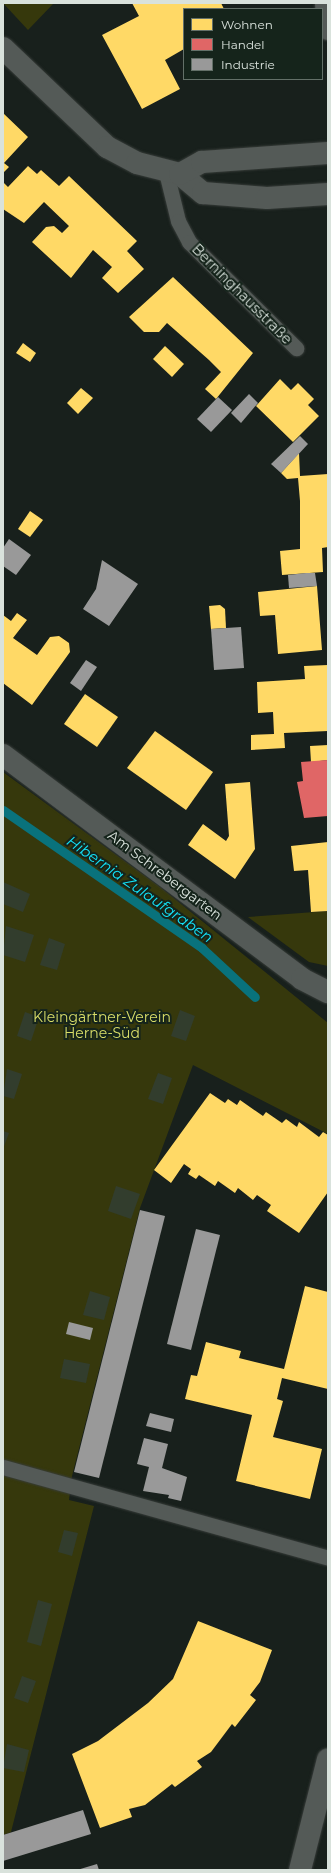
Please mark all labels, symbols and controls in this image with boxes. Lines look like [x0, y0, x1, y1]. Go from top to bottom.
legend [183, 8, 323, 80]
text: Wohnen [221, 17, 273, 32]
text: Handel [221, 37, 265, 52]
text: Industrie [221, 57, 275, 72]
street label: Berninghausstraße [189, 241, 295, 347]
street label: Am Schrebergarten [105, 827, 225, 923]
water label: Hibernia Zulaufgraben [63, 832, 217, 946]
park label: Kleingärtner-Verein Herne-Süd [33, 1009, 171, 1042]

